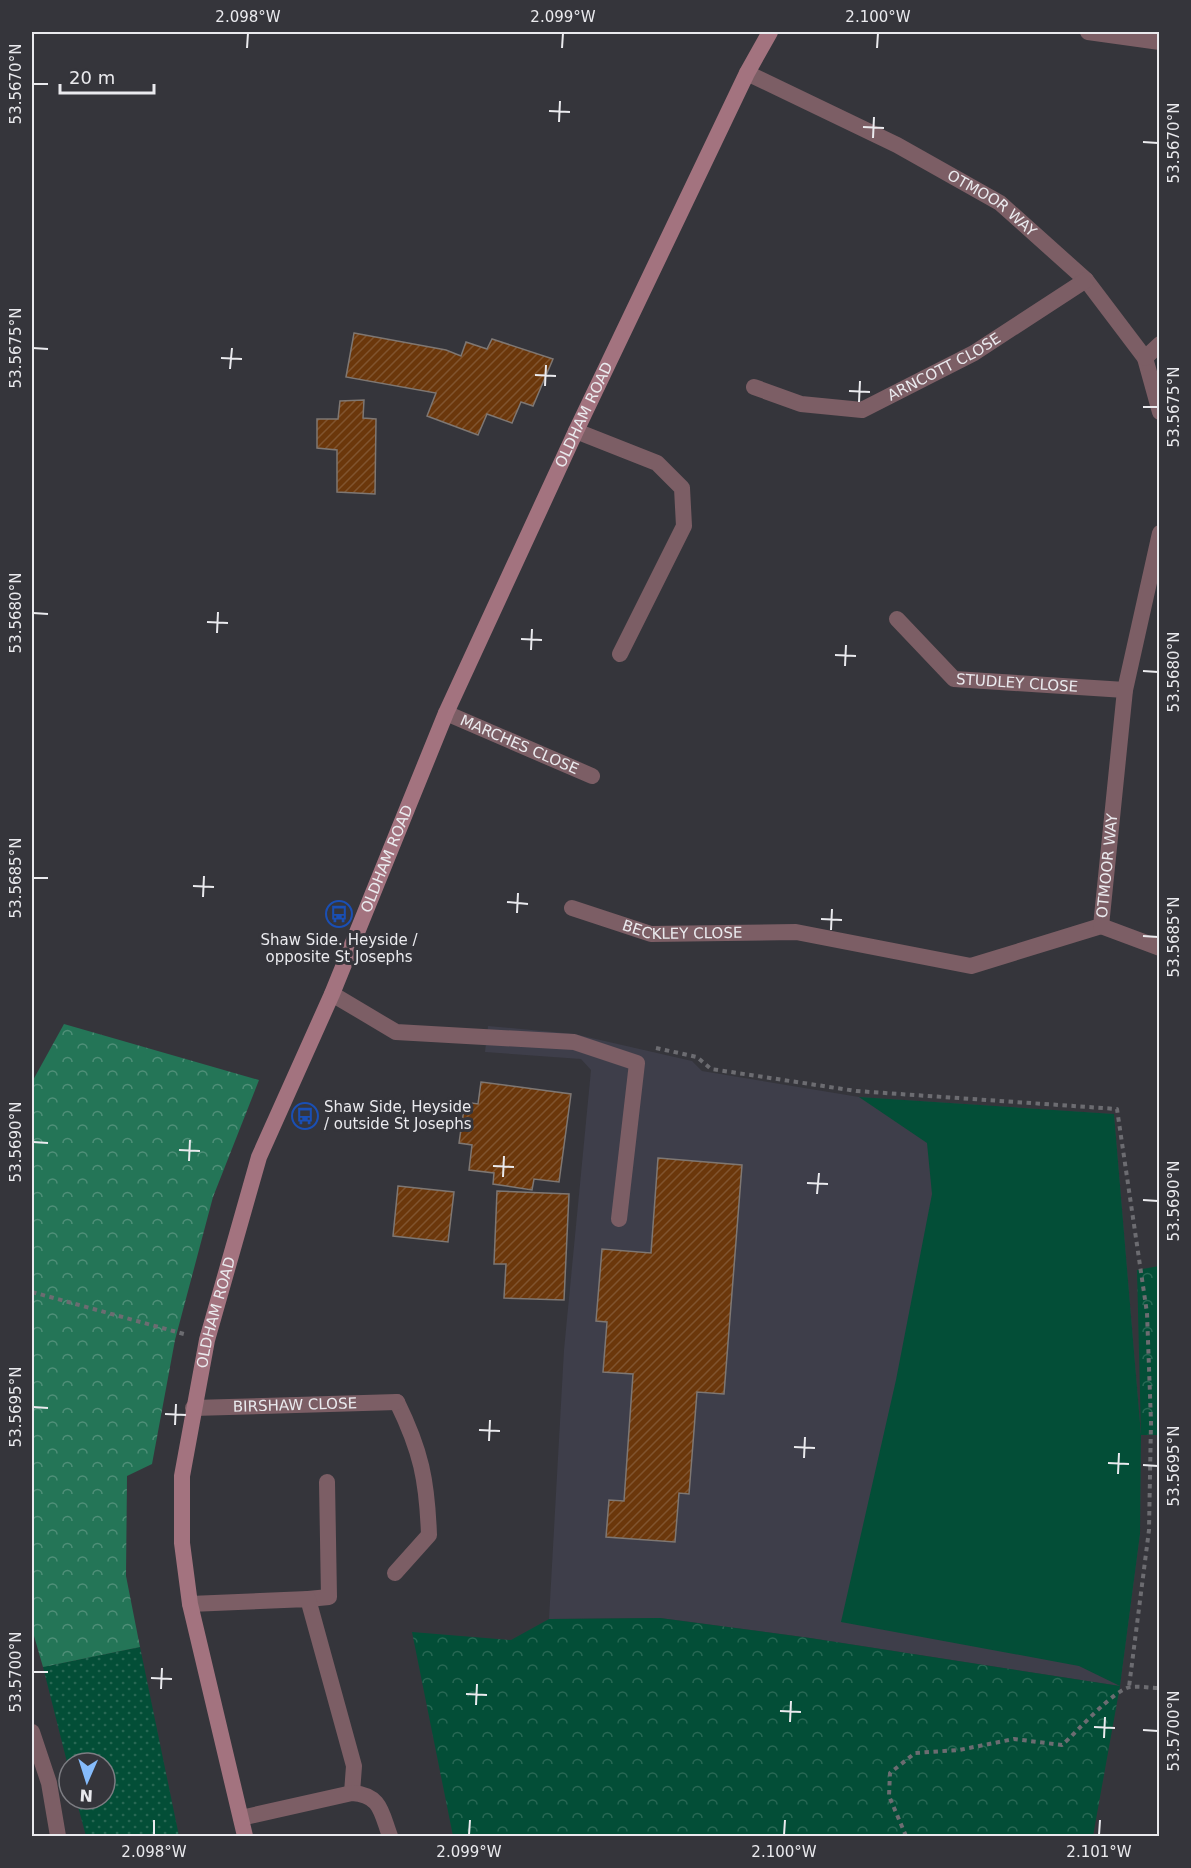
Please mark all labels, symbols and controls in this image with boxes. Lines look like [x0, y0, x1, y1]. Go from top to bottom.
text: 2.098°W [215, 8, 281, 26]
text: 2.099°W [530, 8, 596, 26]
text: 2.100°W [845, 8, 911, 26]
text: 53.5670°N [7, 44, 25, 124]
scale bar [60, 57, 154, 95]
text: 20 m [69, 67, 115, 88]
text: 53.5670°N [1165, 103, 1183, 183]
street label: OTMOOR WAY [944, 166, 1041, 241]
text: 53.5675°N [7, 308, 25, 388]
street label: ARNCOTT CLOSE [884, 329, 1004, 405]
street label: OLDHAM ROAD [551, 359, 617, 470]
text: 53.5675°N [1165, 367, 1183, 447]
text: 53.5680°N [7, 573, 25, 653]
text: 53.5680°N [1165, 632, 1183, 712]
street label: STUDLEY CLOSE [956, 670, 1079, 696]
street label: MARCHES CLOSE [457, 711, 582, 778]
street label: OLDHAM ROAD [357, 802, 417, 915]
street label: OTMOOR WAY [1093, 812, 1121, 919]
text: 53.5685°N [7, 838, 25, 918]
text: 53.5685°N [1165, 897, 1183, 977]
bus stop icon: Shaw Side. Heyside / opposite St Josephs [324, 899, 354, 929]
street label: BECKLEY CLOSE [620, 916, 742, 943]
place label: Shaw Side. Heyside / opposite St Josephs [260, 931, 419, 966]
place label: Shaw Side, Heyside / outside St Josephs [324, 1098, 472, 1133]
bus stop icon: Shaw Side, Heyside / outside St Josephs [290, 1101, 320, 1131]
text: 53.5690°N [7, 1102, 25, 1182]
text: 53.5690°N [1165, 1161, 1183, 1241]
street label: OLDHAM ROAD [193, 1255, 239, 1370]
text: 53.5695°N [7, 1367, 25, 1447]
street label: BIRSHAW CLOSE [233, 1394, 357, 1416]
text: 53.5695°N [1165, 1426, 1183, 1506]
text: 53.5700°N [7, 1632, 25, 1712]
text: 53.5700°N [1165, 1691, 1183, 1771]
north arrow [57, 1751, 117, 1811]
text: N [79, 1786, 93, 1805]
text: 2.098°W [121, 1843, 187, 1861]
text: 2.099°W [436, 1843, 502, 1861]
text: 2.100°W [751, 1843, 817, 1861]
text: 2.101°W [1066, 1843, 1132, 1861]

